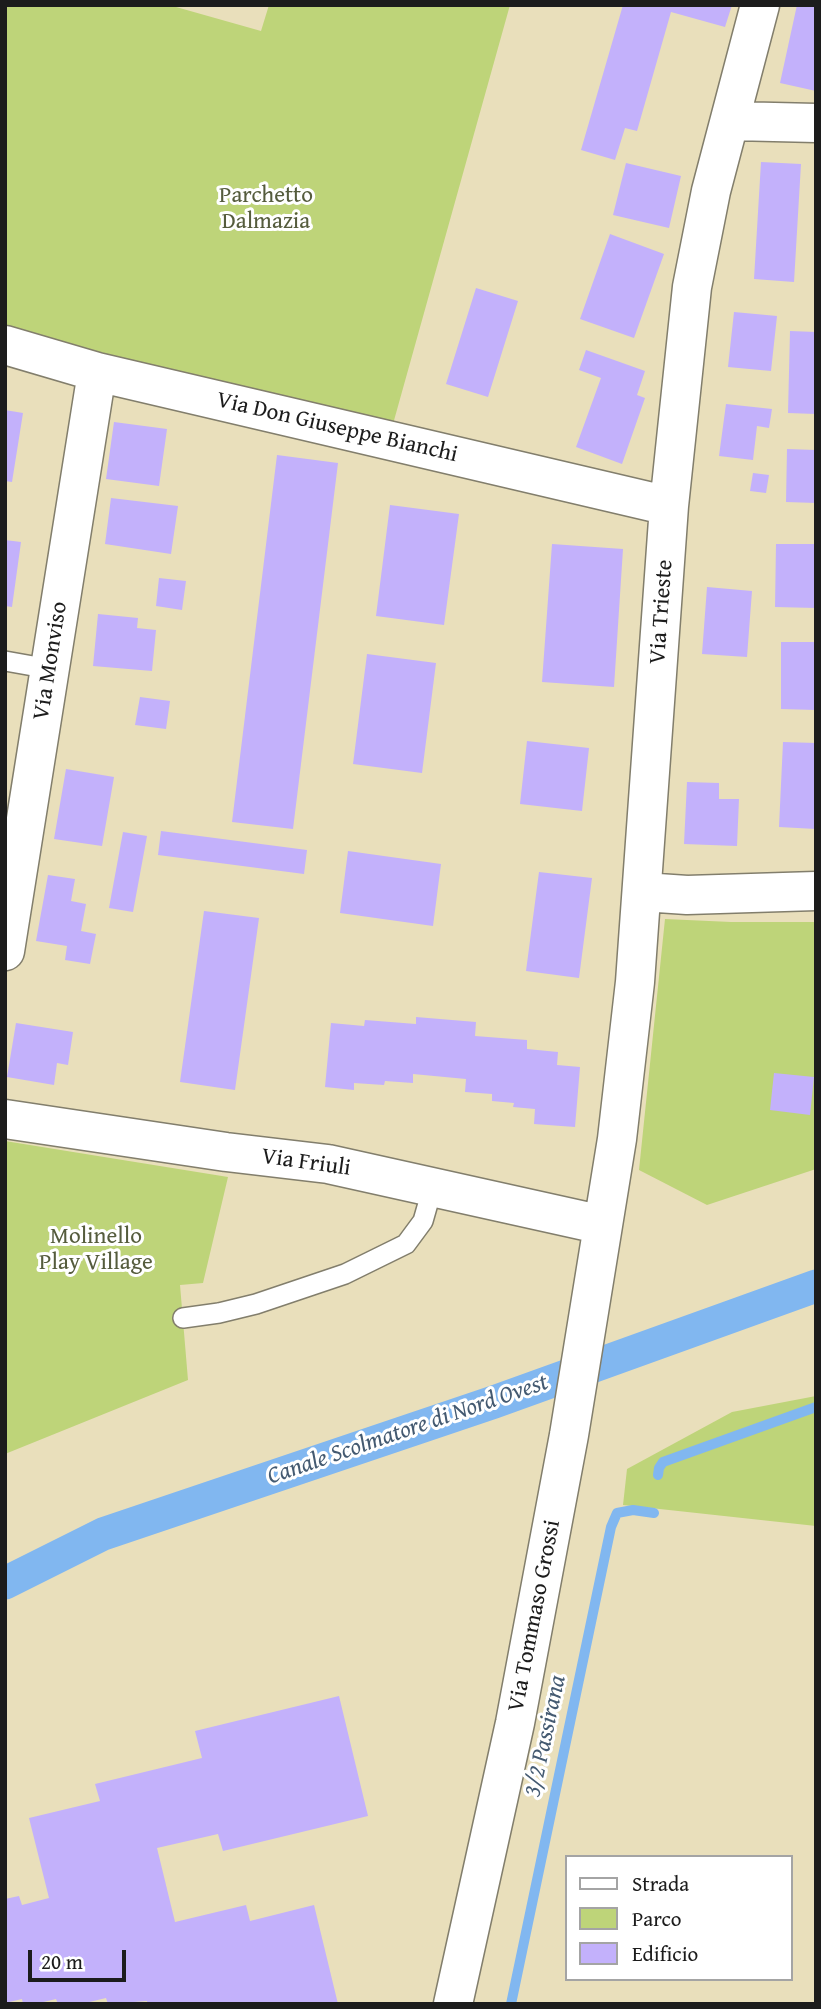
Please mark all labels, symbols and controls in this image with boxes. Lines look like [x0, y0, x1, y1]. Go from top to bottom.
park label: Parchetto Dalmazia [219, 182, 313, 236]
street label: Via Don Giuseppe Bianchi [214, 387, 460, 469]
street label: Via Trieste [645, 559, 679, 665]
street label: Via Monviso [28, 600, 74, 722]
street label: Via Friuli [260, 1143, 352, 1183]
park label: Molinello Play Village [39, 1223, 153, 1277]
water label: Canale Scolmatore di Nord Ovest [264, 1368, 552, 1492]
street label: Via Tommaso Grossi [503, 1518, 567, 1714]
water label: 3/2 Passirana [519, 1673, 573, 1799]
legend [566, 1855, 793, 1981]
text: Strada [632, 1868, 689, 1899]
text: Parco [632, 1903, 682, 1934]
scale bar [32, 1936, 130, 1980]
text: Edificio [632, 1938, 698, 1969]
text: 20 m [41, 1946, 83, 1977]

